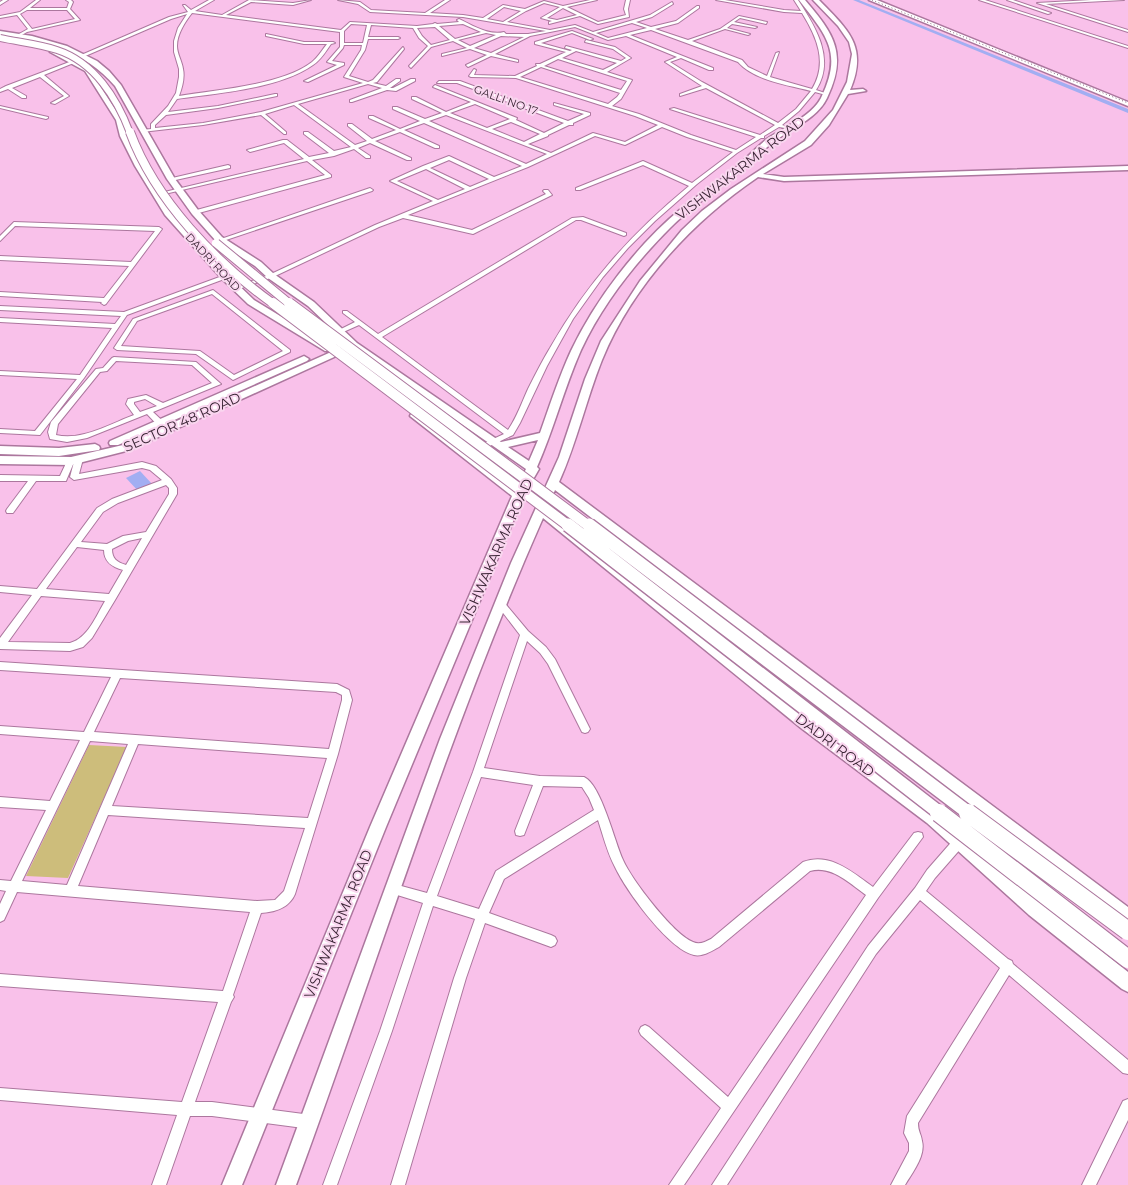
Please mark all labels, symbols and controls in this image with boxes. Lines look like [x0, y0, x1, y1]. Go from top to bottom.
street label: GALLI NO 17 [472, 82, 540, 118]
street label: VISHWAKARMA ROAD [672, 112, 808, 224]
street label: DADRI ROAD [183, 230, 243, 294]
street label: SECTOR 48 ROAD [121, 388, 243, 456]
street label: VISHWAKARMA ROAD [455, 476, 537, 628]
street label: DADRI ROAD [792, 709, 878, 781]
street label: VISHWAKARMA ROAD [300, 847, 376, 1001]

